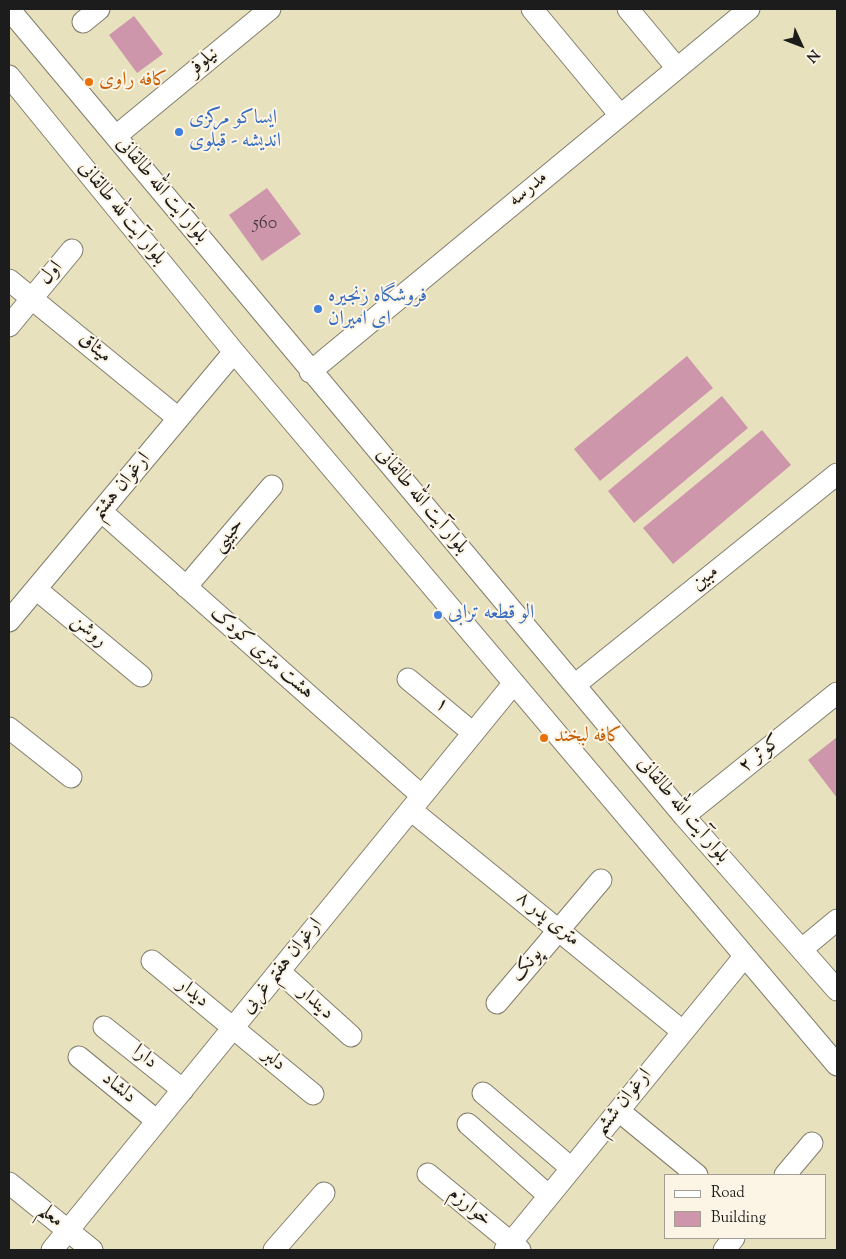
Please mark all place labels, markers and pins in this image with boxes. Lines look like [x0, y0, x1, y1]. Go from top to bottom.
place label: کافه راوی [99, 70, 168, 94]
marker: کافه راوی [83, 76, 95, 88]
place label: ایساکو مرکزی اندیشه - قبلوی [189, 108, 281, 155]
marker: ایساکو مرکزی اندیشه - قبلوی [173, 126, 185, 138]
place label: فروشگاه زنجیره ای امیران [328, 286, 427, 333]
marker: فروشگاه زنجیره ای امیران [312, 303, 324, 315]
place label: الو قطعه ترابی [448, 603, 534, 627]
marker: الو قطعه ترابی [432, 609, 444, 621]
place label: کافه لبخند [554, 726, 622, 750]
marker: کافه لبخند [538, 732, 550, 744]

